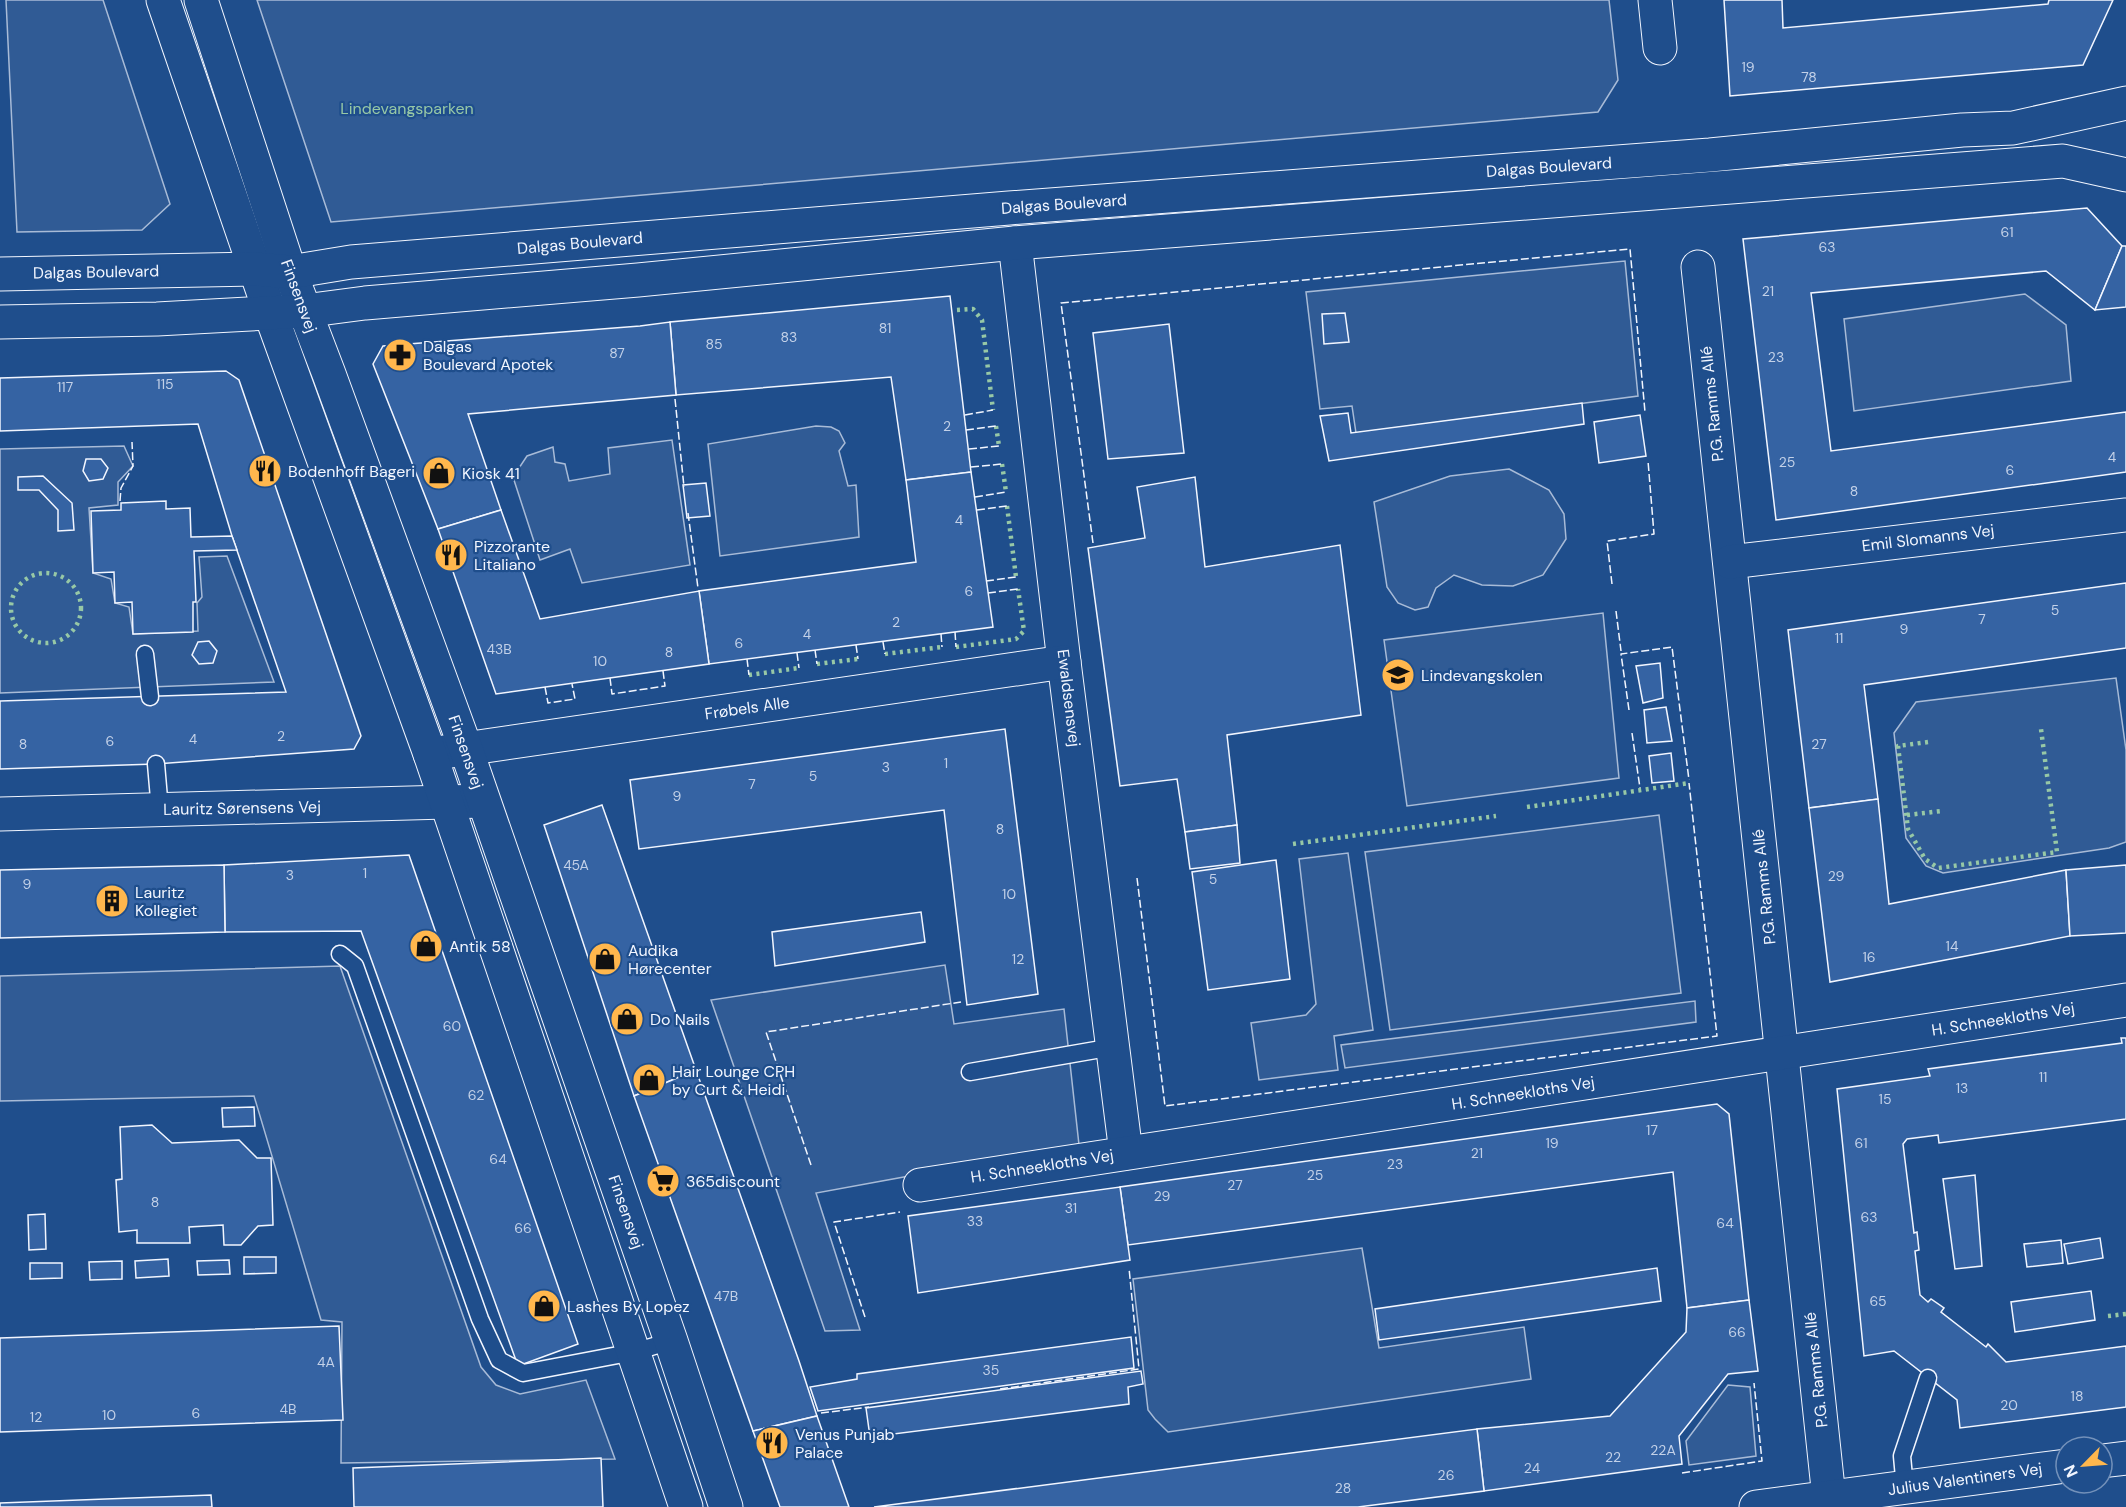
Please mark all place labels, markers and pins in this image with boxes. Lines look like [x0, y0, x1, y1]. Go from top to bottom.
place label: Dalgas Boulevard Apotek [423, 336, 553, 375]
pharmacy icon: Dalgas Boulevard Apotek [382, 337, 418, 373]
restaurant icon: Bodenhoff Bageri [247, 453, 283, 489]
shop icon: Kiosk 41 [421, 455, 457, 491]
place label: Bodenhoff Bageri [288, 461, 415, 482]
place label: Kiosk 41 [462, 463, 520, 484]
place label: Pizzorante Litaliano [474, 536, 550, 575]
restaurant icon: Pizzorante Litaliano [433, 537, 469, 573]
school or university icon: Lindevangskolen [1380, 657, 1416, 693]
place label: Lindevangskolen [1421, 665, 1543, 686]
place label: Lauritz Kollegiet [135, 882, 197, 921]
building icon: Lauritz Kollegiet [94, 883, 130, 919]
shop icon: Antik 58 [408, 928, 444, 964]
place label: Antik 58 [449, 936, 511, 957]
place label: Audika Hørecenter [628, 940, 712, 979]
shop icon: Audika Hørecenter [587, 941, 623, 977]
shop icon: Do Nails [609, 1001, 645, 1037]
place label: Do Nails [650, 1009, 710, 1030]
place label: Hair Lounge CPH by Curt & Heidi [672, 1061, 795, 1100]
shop icon: Hair Lounge CPH by Curt & Heidi [631, 1062, 667, 1098]
supermarket icon: 365discount [645, 1163, 681, 1199]
place label: 365discount [686, 1171, 780, 1192]
shop icon: Lashes By Lopez [526, 1288, 562, 1324]
place label: Lashes By Lopez [567, 1296, 690, 1317]
place label: Venus Punjab Palace [795, 1424, 895, 1463]
restaurant icon: Venus Punjab Palace [754, 1425, 790, 1461]

